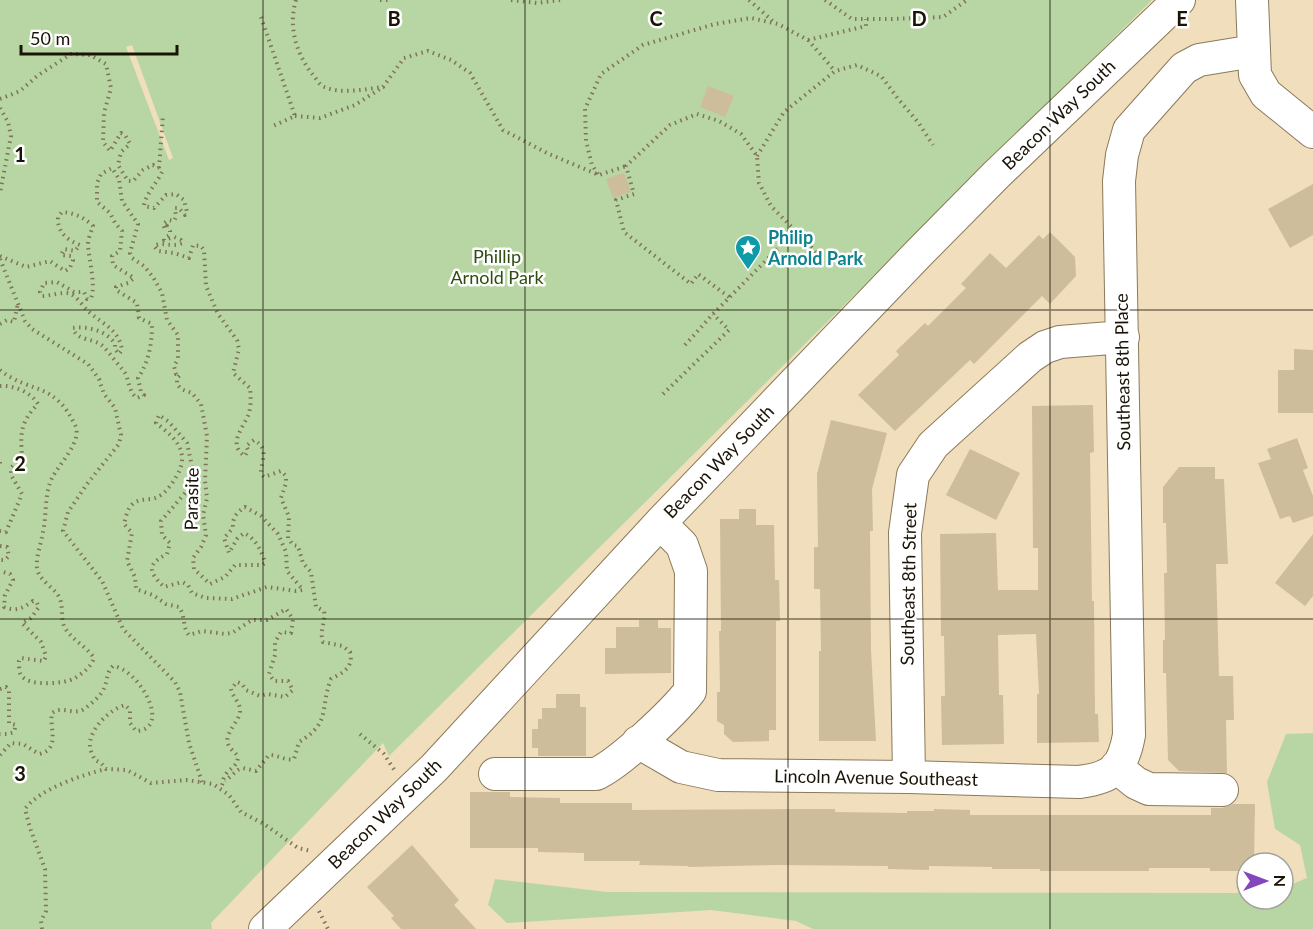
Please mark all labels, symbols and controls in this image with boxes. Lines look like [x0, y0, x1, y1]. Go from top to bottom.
text: B [387, 6, 401, 30]
text: C [649, 6, 663, 30]
text: D [911, 6, 927, 30]
text: E [1176, 6, 1188, 30]
scale bar [21, 18, 177, 56]
text: 50 m [30, 27, 70, 49]
street label: Beacon Way South [997, 55, 1120, 174]
text: 1 [14, 142, 26, 166]
place label: Philip Arnold Park [767, 226, 863, 269]
place icon: Philip Arnold Park [733, 233, 763, 271]
park label: Phillip Arnold Park [450, 245, 544, 288]
street label: Southeast 8th Place [1110, 293, 1134, 451]
street label: Beacon Way South [659, 400, 778, 523]
text: 2 [14, 451, 26, 475]
street label: Parasite [179, 467, 203, 531]
street label: Southeast 8th Street [896, 502, 920, 666]
street label: Beacon Way South [323, 754, 446, 873]
text: 3 [14, 761, 26, 785]
street label: Lincoln Avenue Southeast [774, 764, 979, 790]
north arrow [1235, 851, 1295, 911]
text: N [1271, 875, 1290, 887]

